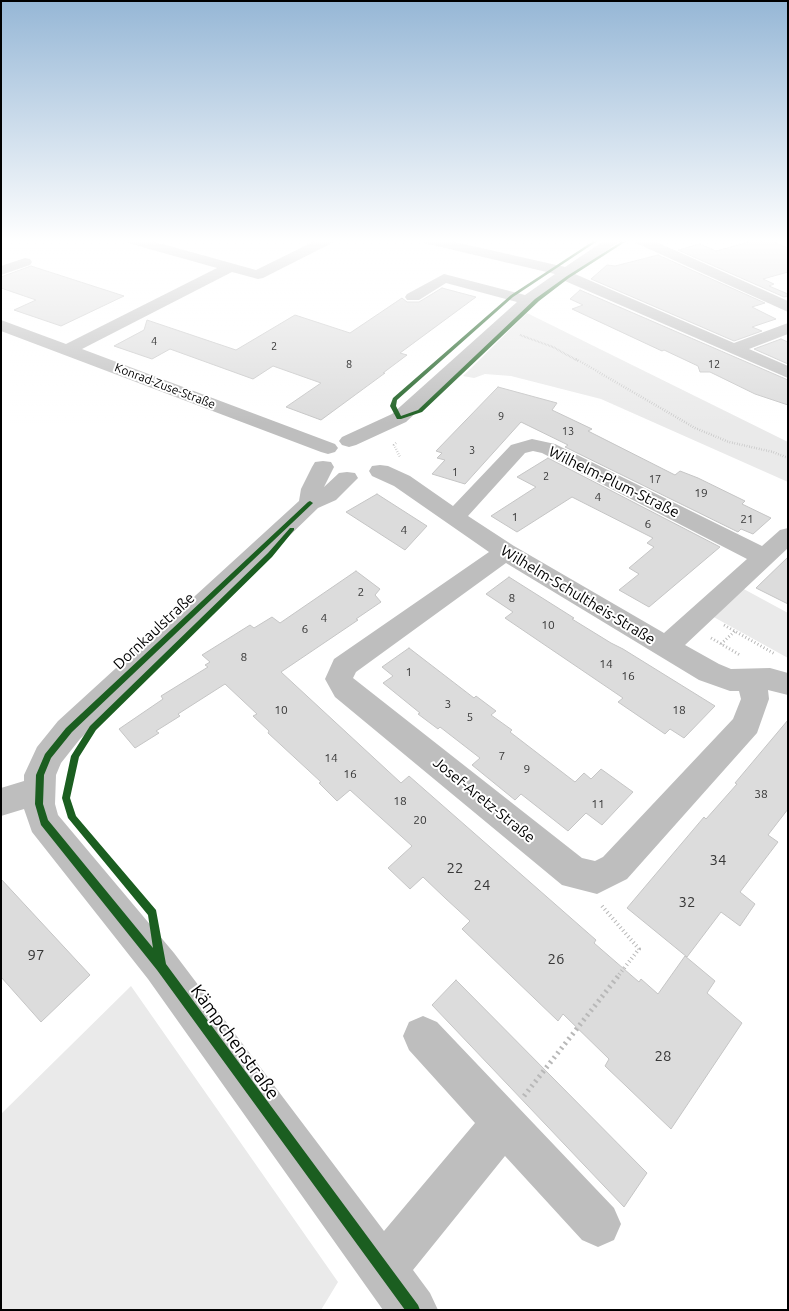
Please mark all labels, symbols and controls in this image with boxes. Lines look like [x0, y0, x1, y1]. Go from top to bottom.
house number: 4 [151, 334, 157, 348]
house number: 2 [271, 339, 277, 353]
house number: 8 [346, 357, 352, 371]
house number: 12 [708, 357, 720, 371]
street label: Konrad-Zuse-Straße [113, 360, 217, 412]
house number: 9 [498, 409, 504, 423]
house number: 13 [562, 424, 574, 438]
house number: 3 [469, 443, 475, 457]
street label: Wilhelm-Plum-Straße [546, 443, 682, 521]
house number: 1 [452, 465, 458, 479]
house number: 2 [543, 469, 549, 483]
house number: 17 [649, 472, 661, 486]
house number: 19 [694, 486, 708, 500]
house number: 4 [595, 490, 601, 504]
house number: 1 [512, 510, 518, 524]
house number: 21 [740, 512, 754, 526]
house number: 6 [645, 517, 651, 531]
house number: 4 [401, 523, 407, 537]
street label: Wilhelm-Schultheis-Straße [497, 542, 659, 648]
house number: 2 [358, 585, 364, 599]
street label: Dornkaulstraße [110, 589, 198, 673]
house number: 8 [509, 591, 515, 605]
house number: 4 [321, 611, 327, 625]
house number: 10 [541, 618, 555, 632]
house number: 6 [302, 622, 308, 636]
house number: 8 [241, 650, 247, 664]
house number: 14 [599, 657, 613, 671]
house number: 1 [406, 665, 412, 679]
house number: 16 [621, 669, 635, 683]
house number: 3 [445, 697, 451, 711]
house number: 10 [274, 703, 288, 717]
house number: 18 [672, 703, 686, 717]
house number: 5 [467, 710, 473, 724]
house number: 7 [499, 749, 505, 763]
house number: 14 [324, 751, 338, 765]
street label: Josef-Aretz-Straße [429, 753, 539, 847]
house number: 9 [524, 762, 530, 776]
house number: 16 [343, 767, 357, 781]
house number: 38 [754, 787, 768, 801]
house number: 18 [393, 794, 407, 808]
house number: 11 [591, 797, 605, 811]
house number: 20 [413, 813, 427, 827]
house number: 34 [710, 851, 726, 869]
house number: 22 [447, 859, 463, 877]
house number: 24 [474, 876, 490, 894]
house number: 32 [679, 893, 695, 911]
house number: 97 [28, 946, 44, 964]
house number: 26 [548, 950, 564, 968]
street label: Kämpchenstraße [186, 980, 284, 1104]
house number: 28 [655, 1047, 671, 1065]

